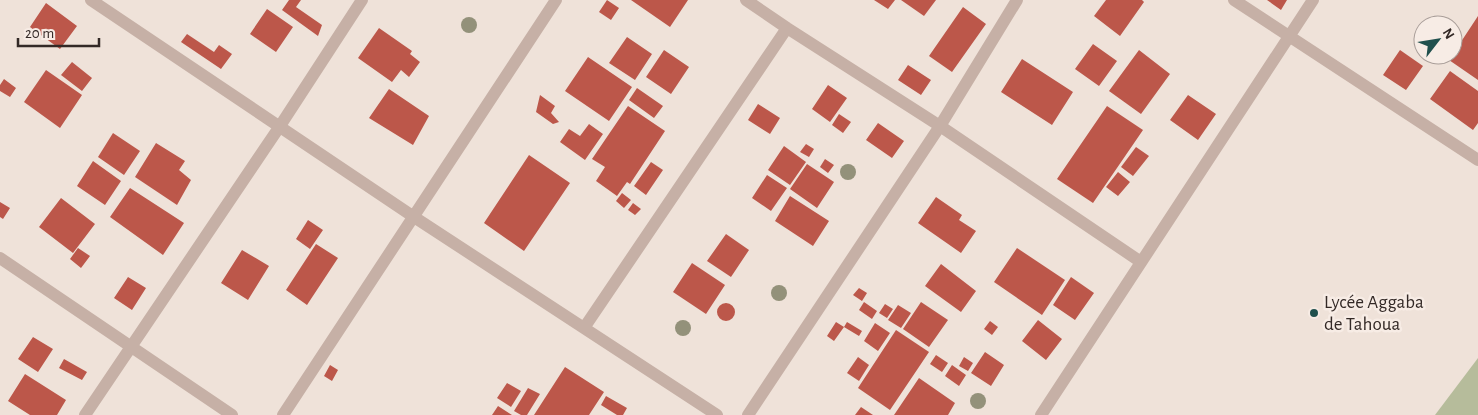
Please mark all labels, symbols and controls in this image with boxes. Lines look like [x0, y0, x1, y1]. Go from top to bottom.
scale bar [18, 15, 99, 47]
north arrow [1413, 15, 1463, 65]
text: 20 m [25, 26, 54, 41]
text: N [1440, 26, 1457, 42]
place label: Lycée Aggaba de Tahoua [1324, 293, 1424, 334]
marker: Lycée Aggaba de Tahoua [1308, 307, 1320, 319]

